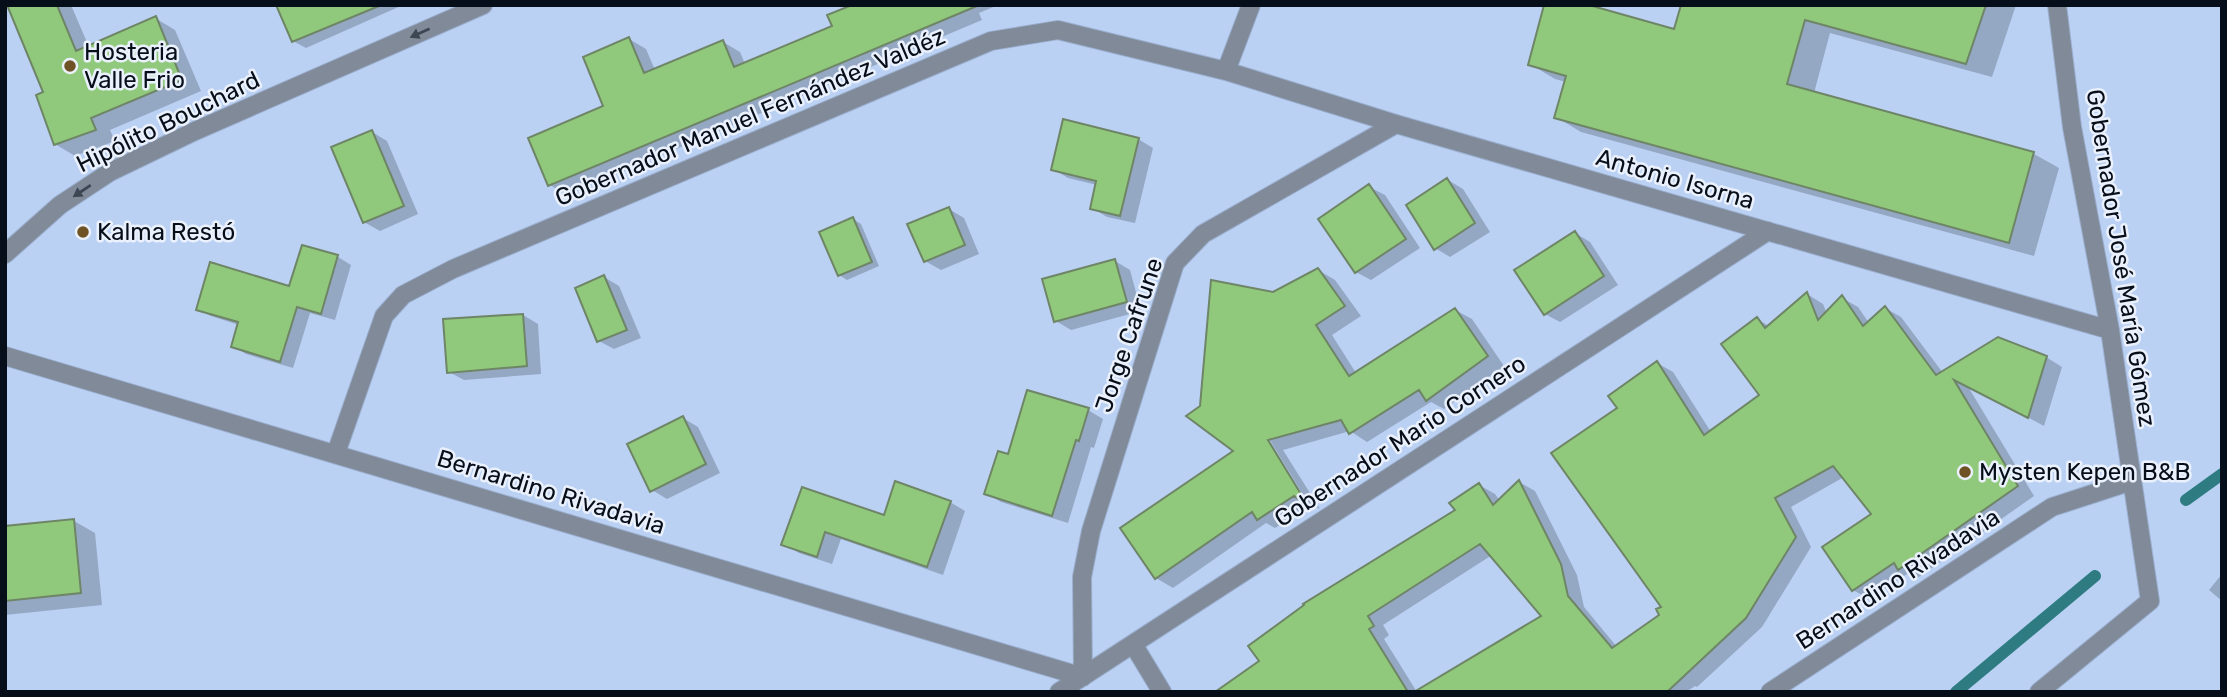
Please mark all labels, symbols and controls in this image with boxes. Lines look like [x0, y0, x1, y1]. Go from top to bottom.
street label: Gobernador Manuel Fernández Valdéz [551, 22, 949, 212]
one-way arrow [410, 28, 431, 39]
place label: Hosteria Valle Frio [84, 38, 185, 94]
marker: Hosteria Valle Frio [62, 58, 78, 74]
street label: Hipólito Bouchard [72, 66, 264, 178]
street label: Gobernador José María Gómez [2080, 87, 2162, 429]
street label: Antonio Isorna [1593, 143, 1757, 215]
one-way arrow [72, 184, 91, 197]
place label: Kalma Restó [97, 218, 235, 246]
marker: Kalma Restó [75, 224, 91, 240]
street label: Jorge Cafrune [1089, 254, 1169, 416]
street label: Gobernador Mario Cornero [1269, 349, 1531, 533]
street label: Bernardino Rivadavia [434, 444, 668, 540]
place label: Mysten Kepen B&B [1979, 458, 2190, 486]
marker: Mysten Kepen B&B [1957, 464, 1973, 480]
street label: Bernardino Rivadavia [1791, 503, 2005, 655]

